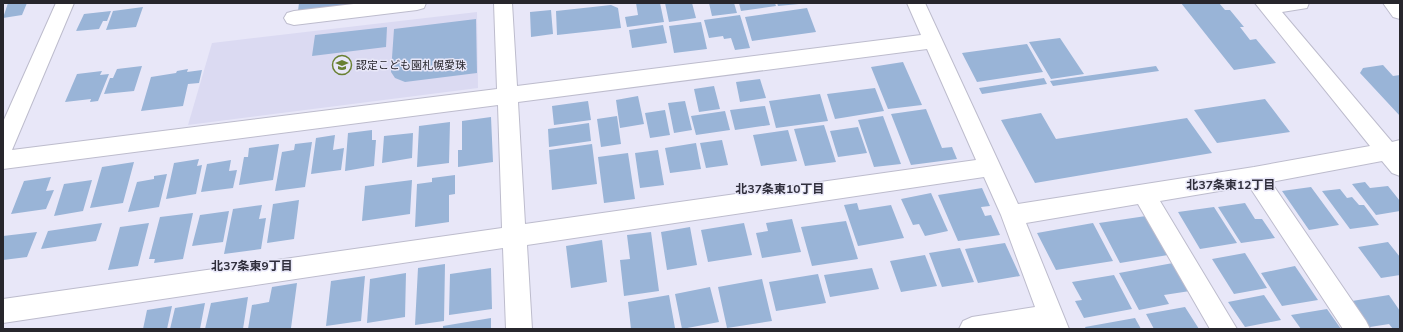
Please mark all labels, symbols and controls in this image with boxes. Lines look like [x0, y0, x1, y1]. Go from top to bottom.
school or university icon: 認定こども園札幌愛珠 [331, 54, 353, 76]
place label: 認定こども園札幌愛珠 [356, 58, 466, 73]
district label: 北37条東12丁目 [1187, 177, 1275, 193]
district label: 北37条東10丁目 [736, 181, 824, 197]
district label: 北37条東9丁目 [211, 258, 293, 274]

